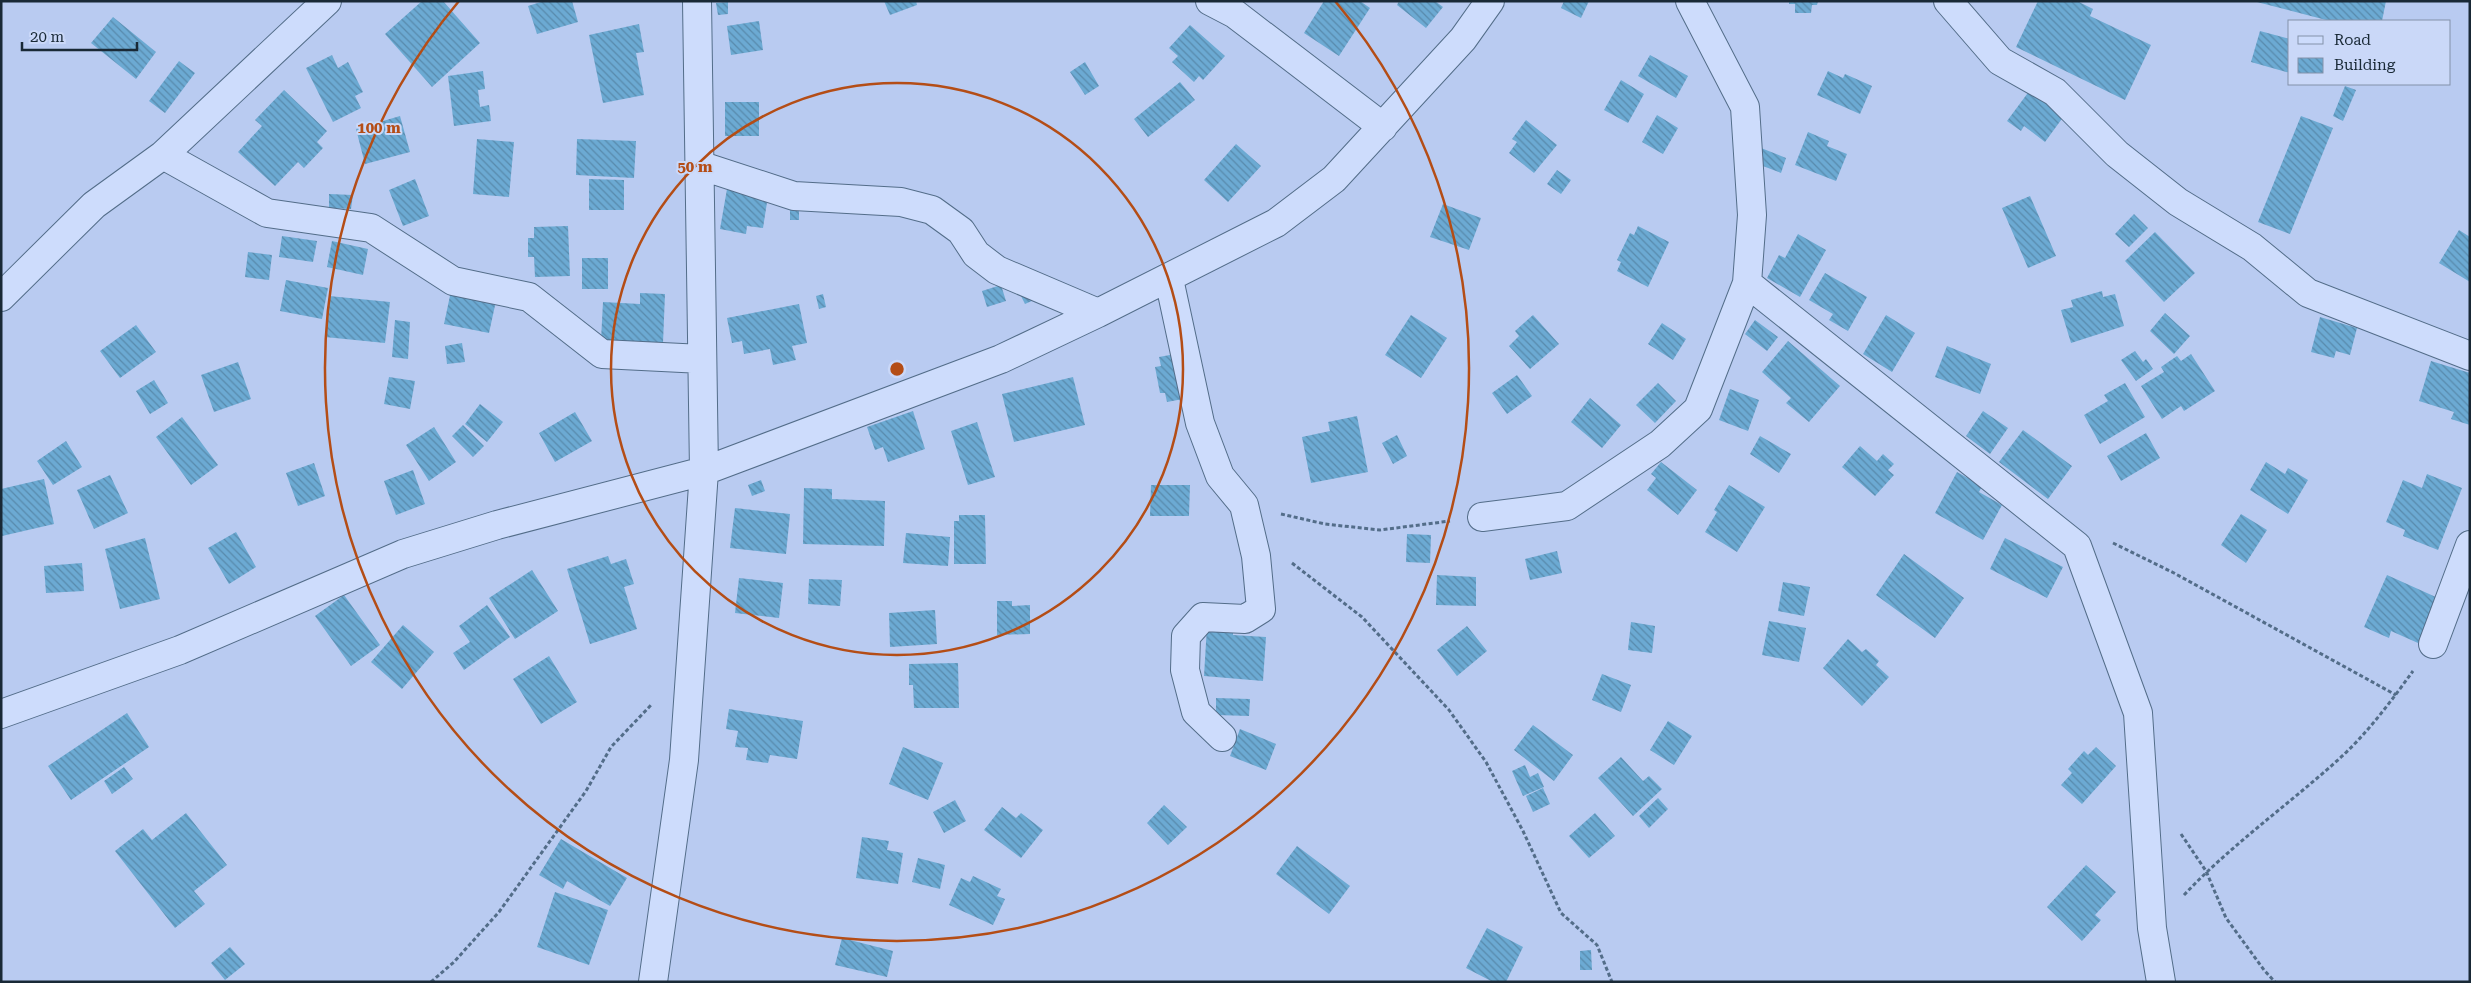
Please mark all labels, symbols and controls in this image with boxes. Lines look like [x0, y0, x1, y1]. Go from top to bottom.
scale bar [22, 20, 138, 52]
legend [2288, 20, 2451, 85]
text: 20 m [30, 28, 65, 46]
text: Road [2334, 31, 2371, 49]
text: Building [2334, 56, 2396, 74]
text: 100 m [357, 119, 401, 137]
text: 50 m [677, 158, 713, 176]
centre of rings [888, 360, 906, 378]

